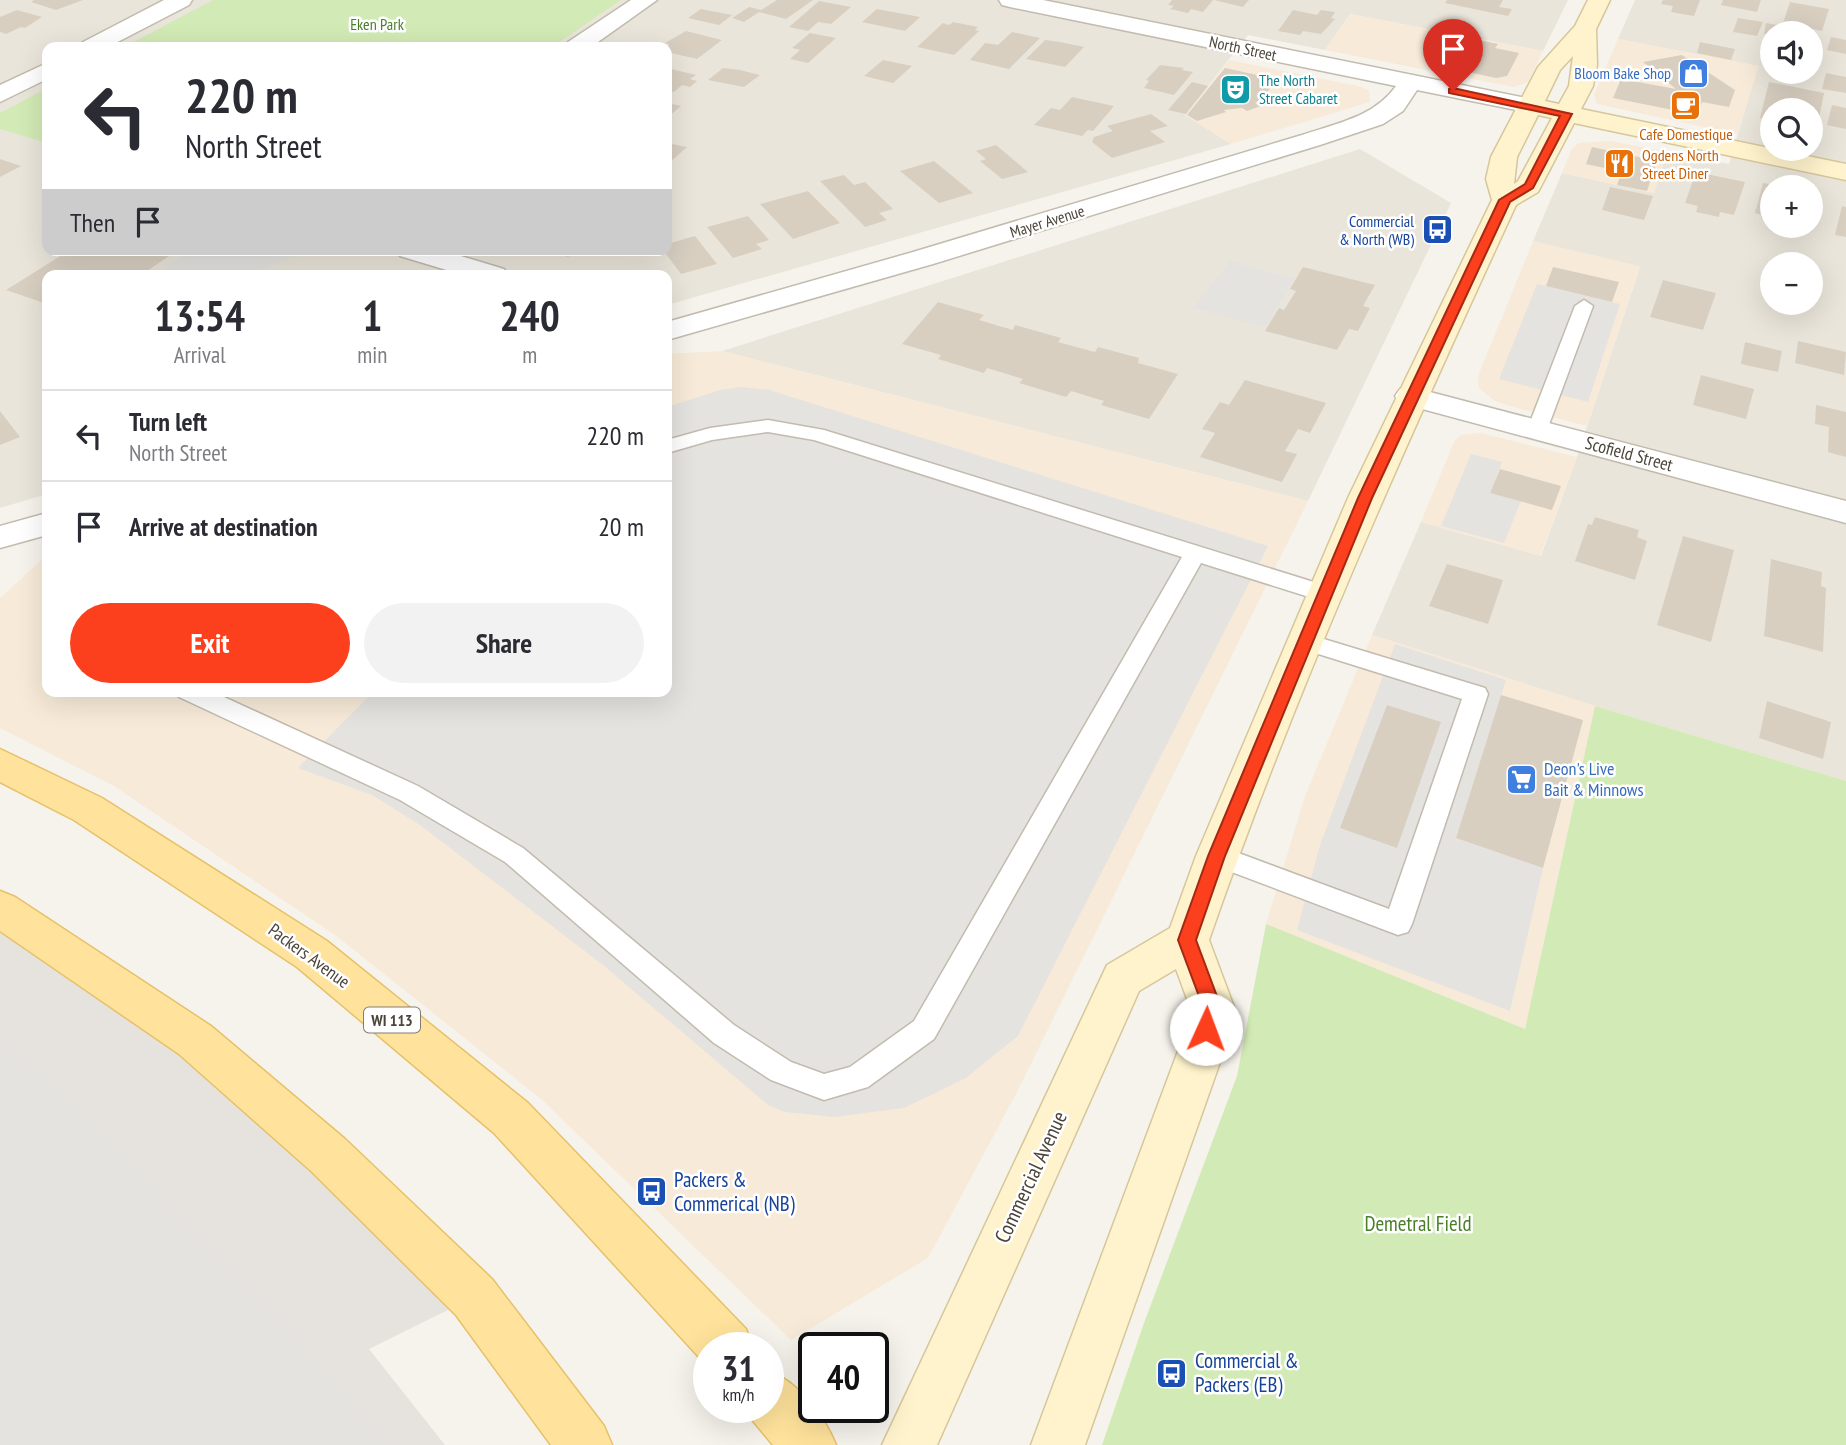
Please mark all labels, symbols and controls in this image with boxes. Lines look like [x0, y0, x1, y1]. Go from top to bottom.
park label: Eken Park [350, 14, 405, 34]
pin [1423, 19, 1483, 91]
map controls [1760, 21, 1823, 315]
button: sound [1760, 21, 1823, 84]
icon: arrive [1434, 30, 1472, 68]
street label: North Street [1208, 31, 1279, 65]
shop icon: Bloom Bake Shop [1677, 56, 1711, 90]
text: 220 m [185, 63, 298, 127]
place label: Bloom Bake Shop [1574, 63, 1671, 83]
icon: left [70, 70, 161, 161]
place label: The North Street Cabaret [1259, 70, 1338, 108]
theatre icon: The North Street Cabaret [1219, 72, 1253, 106]
cafe icon: Cafe Domestique [1669, 88, 1703, 122]
button: search [1760, 98, 1823, 161]
place label: Cafe Domestique [1639, 124, 1733, 144]
text: North Street [185, 125, 321, 167]
place label: Ogdens North Street Diner [1642, 145, 1719, 183]
restaurant icon: Ogdens North Street Diner [1602, 147, 1636, 181]
button: + [1760, 175, 1823, 238]
street label: Mayer Avenue [1007, 200, 1087, 242]
icon: arrive [129, 203, 167, 241]
text: Then [70, 206, 115, 239]
place label: Commercial & North (WB) [1339, 211, 1414, 249]
bus stop icon: Commercial & North (WB) [1420, 213, 1454, 247]
button: − [1760, 252, 1823, 315]
text: 13:54 [154, 288, 245, 343]
text: 1 [362, 288, 382, 343]
text: 240 [500, 288, 560, 343]
text: Arrival [174, 340, 226, 369]
text: min [357, 340, 387, 369]
text: m [522, 340, 537, 369]
text: Turn left [129, 405, 207, 438]
icon: left [70, 417, 108, 455]
text: 220 m [586, 419, 644, 452]
street label: Scofield Street [1583, 431, 1676, 476]
text: North Street [129, 438, 227, 467]
icon: arrive [70, 508, 108, 546]
text: Arrive at destination [129, 510, 318, 543]
text: 20 m [598, 510, 644, 543]
button: Exit [70, 603, 350, 683]
button: Share [364, 603, 644, 683]
place label: Deon's Live Bait & Minnows [1544, 757, 1643, 801]
supermarket icon: Deon's Live Bait & Minnows [1504, 762, 1538, 796]
street label: Packers Avenue [264, 918, 355, 993]
position arrow [1169, 992, 1243, 1066]
road number: WI 113 [364, 1008, 420, 1032]
street label: Commercial Avenue [988, 1107, 1073, 1247]
place label: Packers & Commerical (NB) [674, 1166, 795, 1217]
bus stop icon: Packers & Commerical (NB) [634, 1175, 668, 1209]
park label: Demetral Field [1364, 1210, 1472, 1237]
speed limit sign: 40 [798, 1332, 889, 1423]
text: 31 [722, 1345, 755, 1391]
place label: Commercial & Packers (EB) [1195, 1347, 1298, 1398]
bus stop icon: Commercial & Packers (EB) [1155, 1356, 1189, 1390]
text: km/h [723, 1383, 754, 1406]

